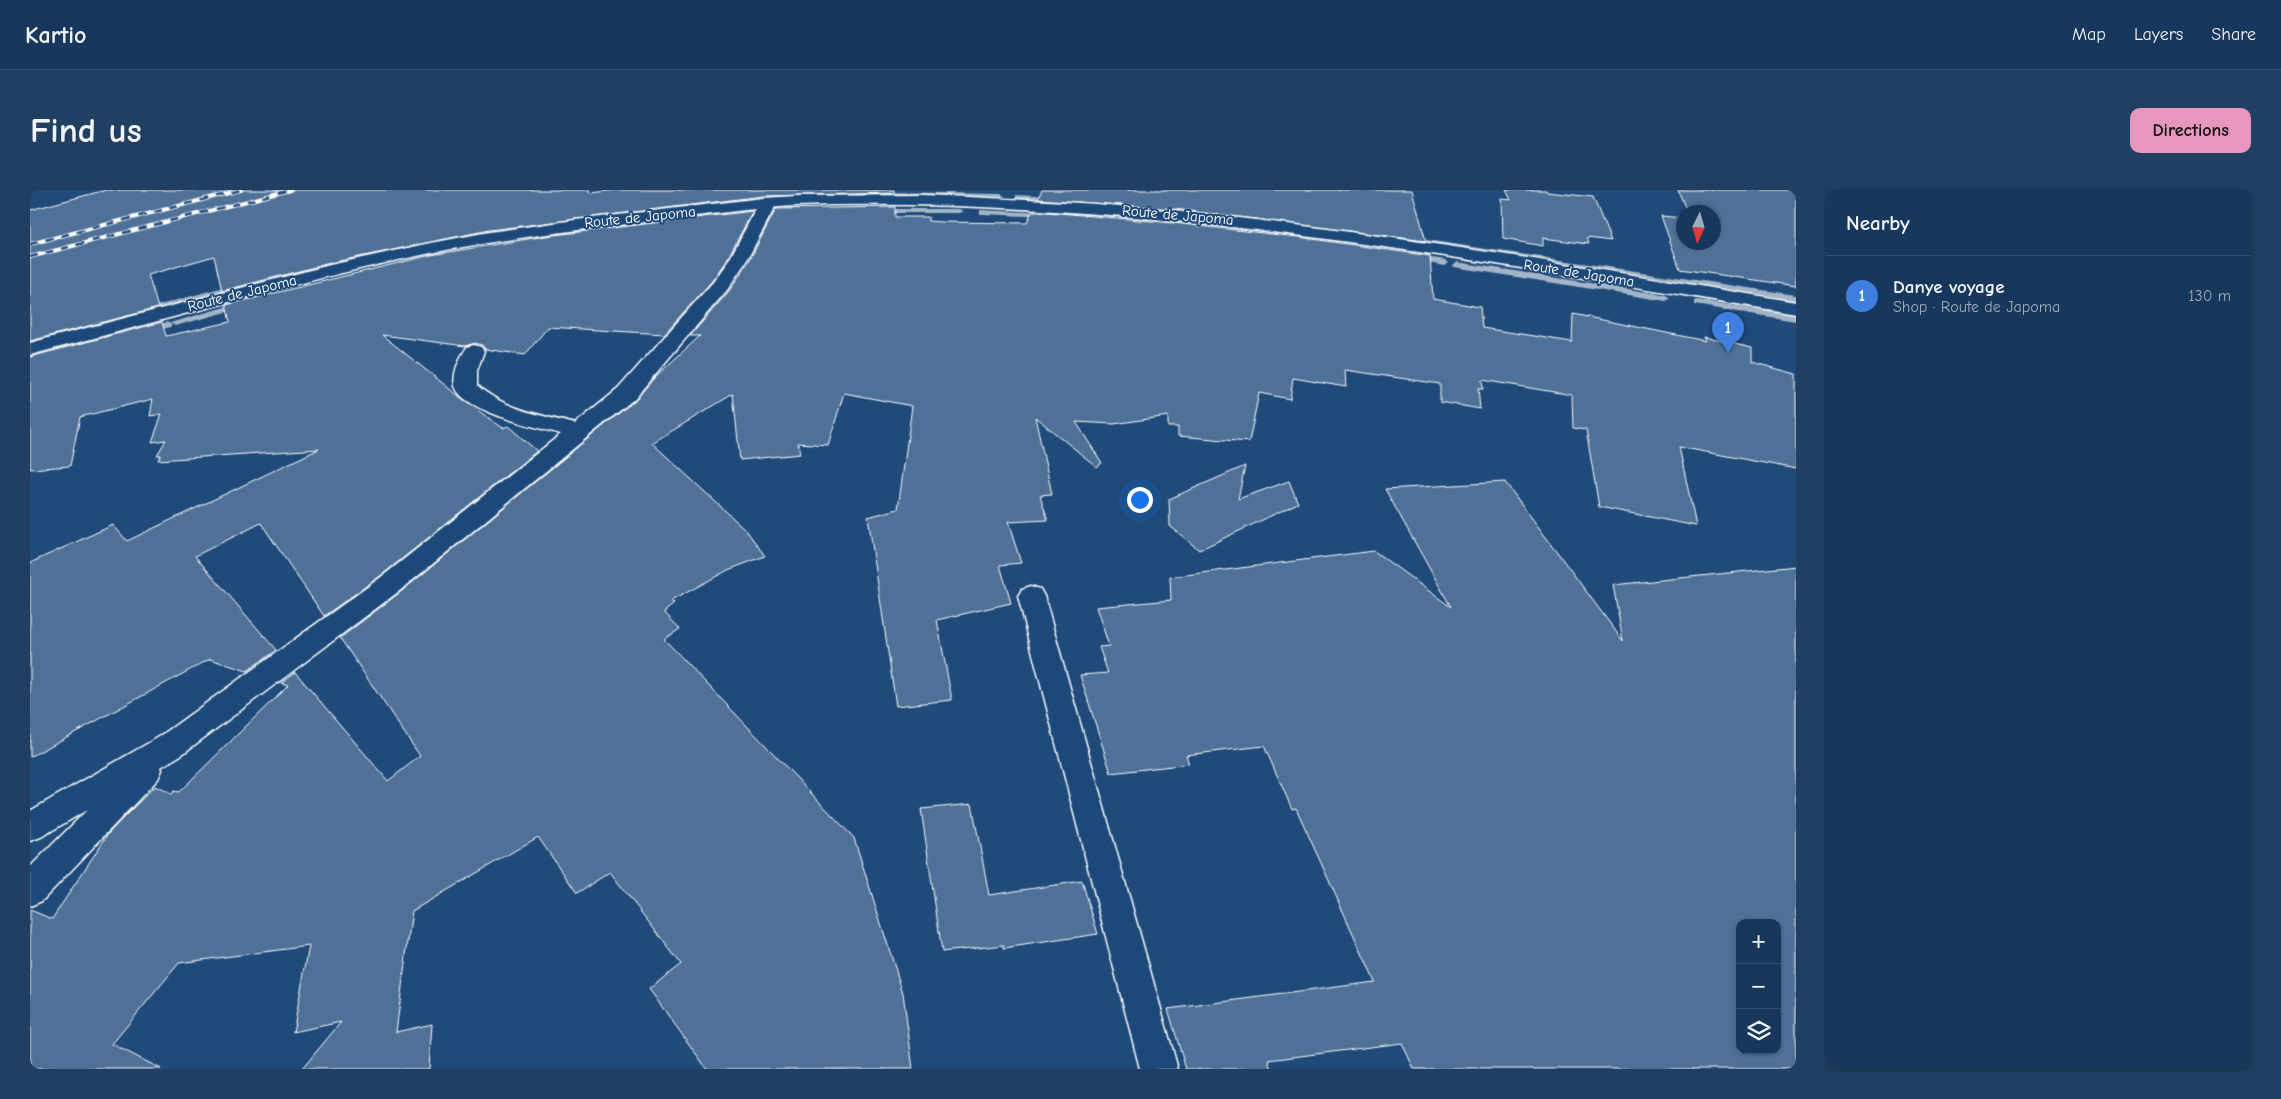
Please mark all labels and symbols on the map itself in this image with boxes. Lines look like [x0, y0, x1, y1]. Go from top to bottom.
street label: Route de Japoma [1121, 201, 1235, 229]
street label: Route de Japoma [583, 202, 697, 232]
north arrow [1676, 205, 1721, 250]
street label: Route de Japoma [1522, 255, 1636, 291]
street label: Route de Japoma [186, 271, 298, 315]
pin: 1 [1712, 312, 1744, 353]
your location [1127, 487, 1153, 513]

